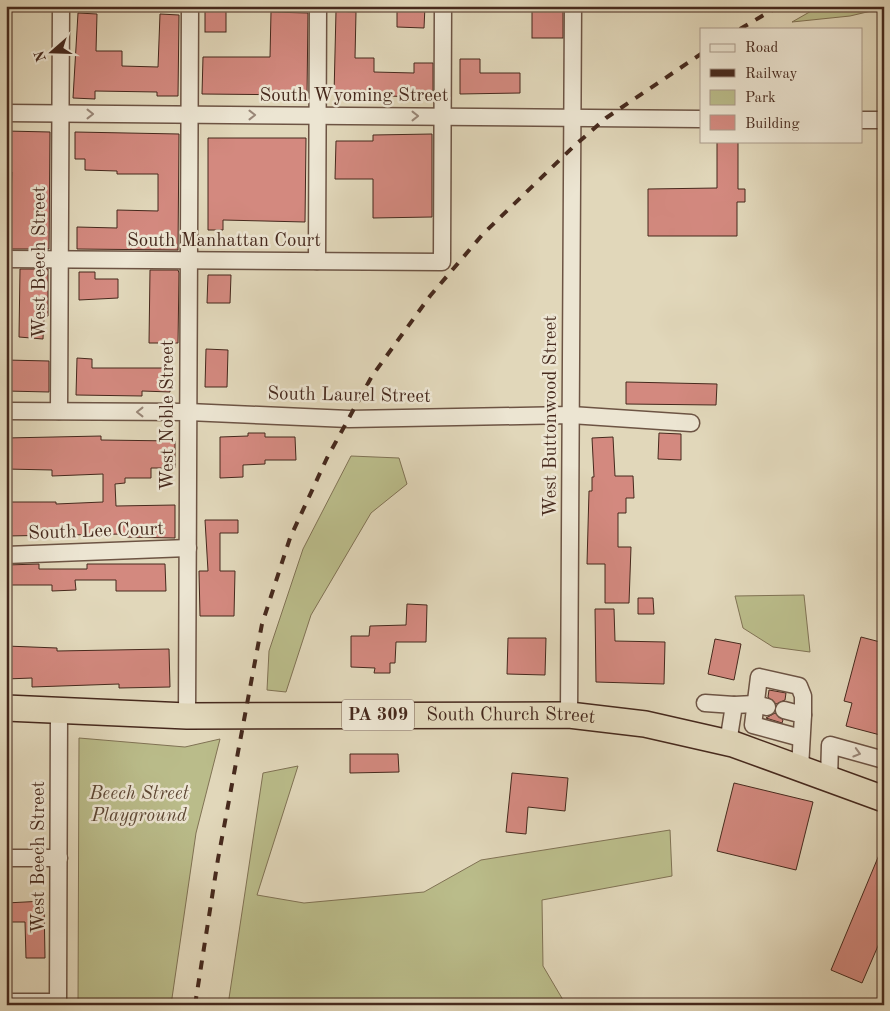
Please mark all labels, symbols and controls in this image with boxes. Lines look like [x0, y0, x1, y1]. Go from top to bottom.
north arrow [28, 28, 78, 78]
legend [700, 28, 862, 142]
text: Road [745, 41, 779, 56]
text: N [32, 48, 49, 64]
text: Railway [745, 67, 798, 82]
street label: South Wyoming Street [260, 87, 448, 106]
text: Park [745, 91, 776, 106]
one-way arrow [86, 109, 94, 119]
one-way arrow [249, 110, 257, 120]
one-way arrow [412, 111, 419, 121]
text: Building [745, 117, 800, 132]
street label: West Beech Street [31, 186, 50, 338]
street label: South Manhattan Court [127, 232, 321, 251]
street label: West Buttonwood Street [542, 315, 561, 517]
street label: West Noble Street [159, 340, 178, 490]
street label: South Laurel Street [267, 385, 431, 407]
one-way arrow [135, 407, 143, 417]
street label: South Lee Court [28, 520, 164, 544]
road number: PA 309 [342, 700, 414, 730]
street label: South Church Street [426, 705, 596, 728]
one-way arrow [852, 747, 861, 757]
street label: West Beech Street [30, 781, 49, 933]
park label: Beech Street Playground [88, 785, 190, 826]

